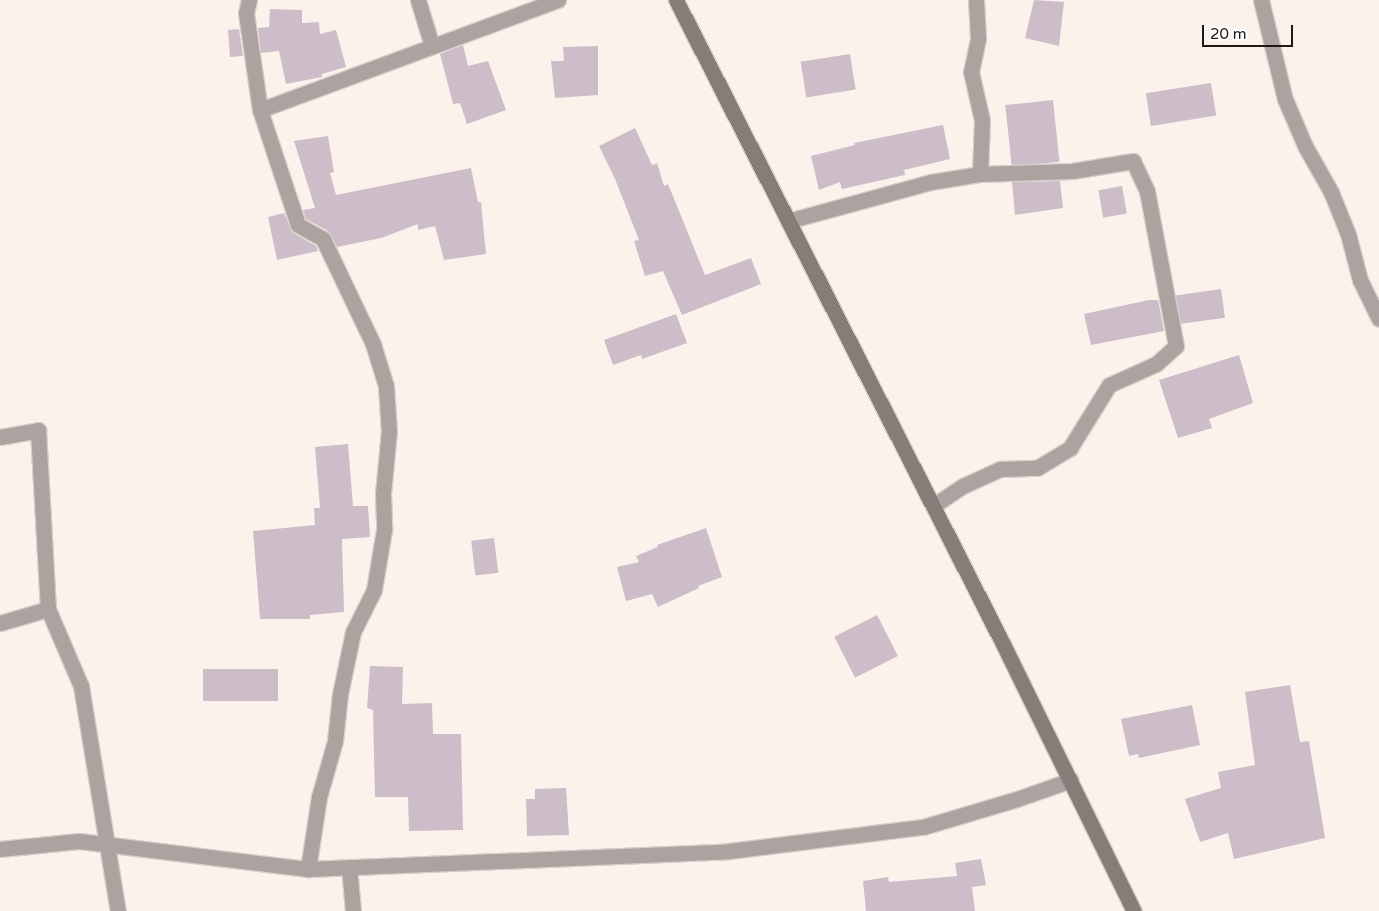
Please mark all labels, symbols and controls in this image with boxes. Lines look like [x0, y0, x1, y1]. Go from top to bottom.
scale bar [1204, 15, 1295, 47]
text: 20 m [1210, 25, 1247, 43]

